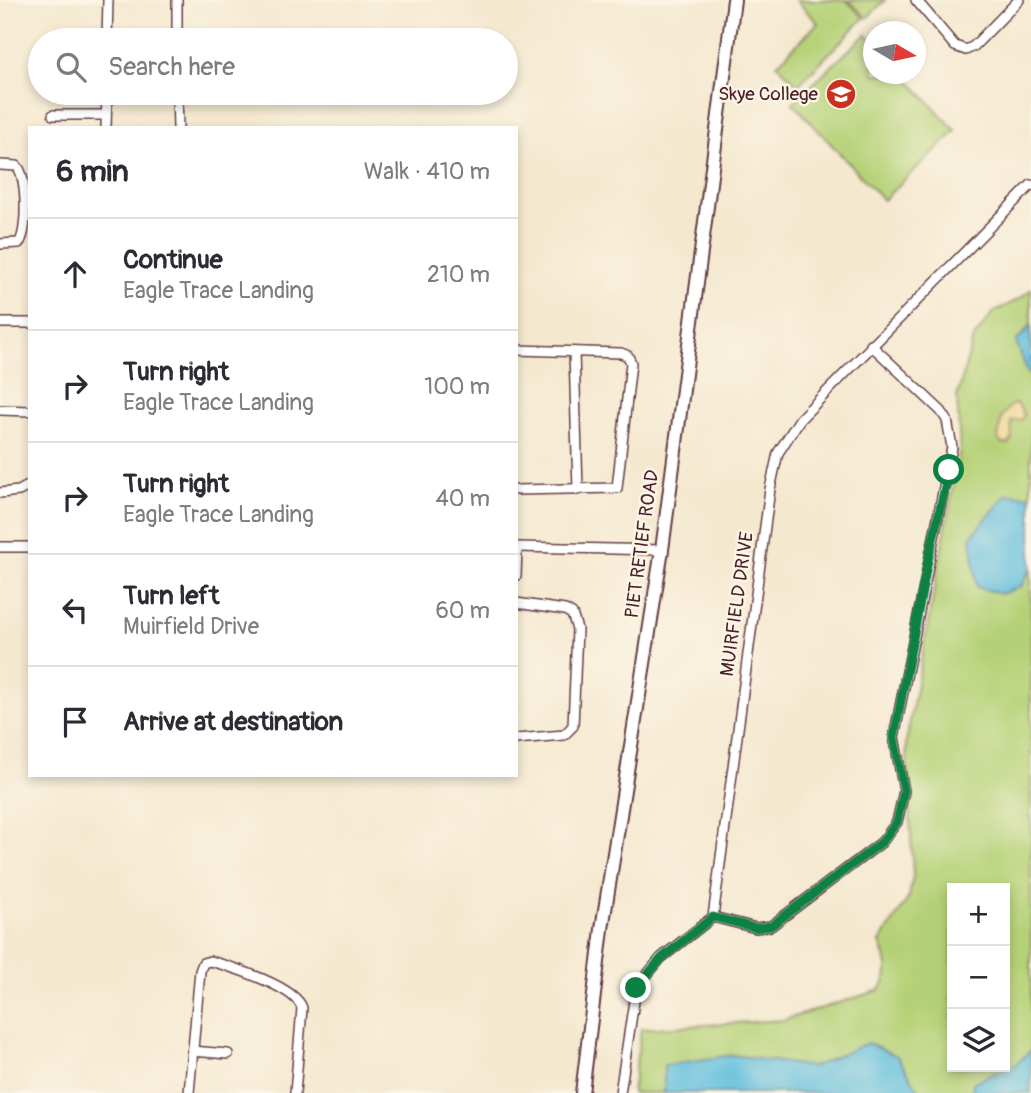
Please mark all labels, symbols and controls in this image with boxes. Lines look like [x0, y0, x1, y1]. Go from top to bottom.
north arrow [863, 21, 926, 84]
search box [28, 28, 518, 105]
icon: search [52, 48, 90, 86]
text: Search here [108, 51, 235, 83]
school or university icon: Skye College [824, 77, 858, 111]
place label: Skye College [718, 82, 819, 106]
text: 6 min [56, 153, 129, 190]
text: Walk · 410 m [364, 157, 490, 186]
text: Continue [123, 244, 223, 276]
icon: ahead [56, 255, 94, 293]
text: 210 m [427, 260, 490, 289]
text: Eagle Trace Landing [123, 276, 314, 305]
text: Turn right [123, 356, 229, 388]
icon: right [56, 367, 94, 405]
text: 100 m [424, 372, 490, 401]
text: Eagle Trace Landing [123, 388, 314, 417]
route start [933, 454, 964, 485]
text: Turn right [123, 468, 229, 500]
street label: PIET RETIEF ROAD [620, 468, 664, 620]
icon: right [56, 479, 94, 517]
text: 40 m [436, 484, 490, 513]
text: Eagle Trace Landing [123, 500, 314, 529]
street label: MUIRFIELD DRIVE [715, 530, 759, 678]
text: Turn left [123, 580, 219, 612]
icon: left [56, 591, 94, 629]
text: 60 m [435, 596, 490, 625]
text: Muirfield Drive [123, 612, 259, 641]
icon: arrive [56, 703, 94, 741]
text: Arrive at destination [123, 706, 343, 738]
map controls [947, 883, 1010, 1072]
button: + [947, 883, 1010, 946]
button: − [947, 946, 1010, 1009]
route end [620, 972, 651, 1003]
button: layers [947, 1009, 1010, 1072]

